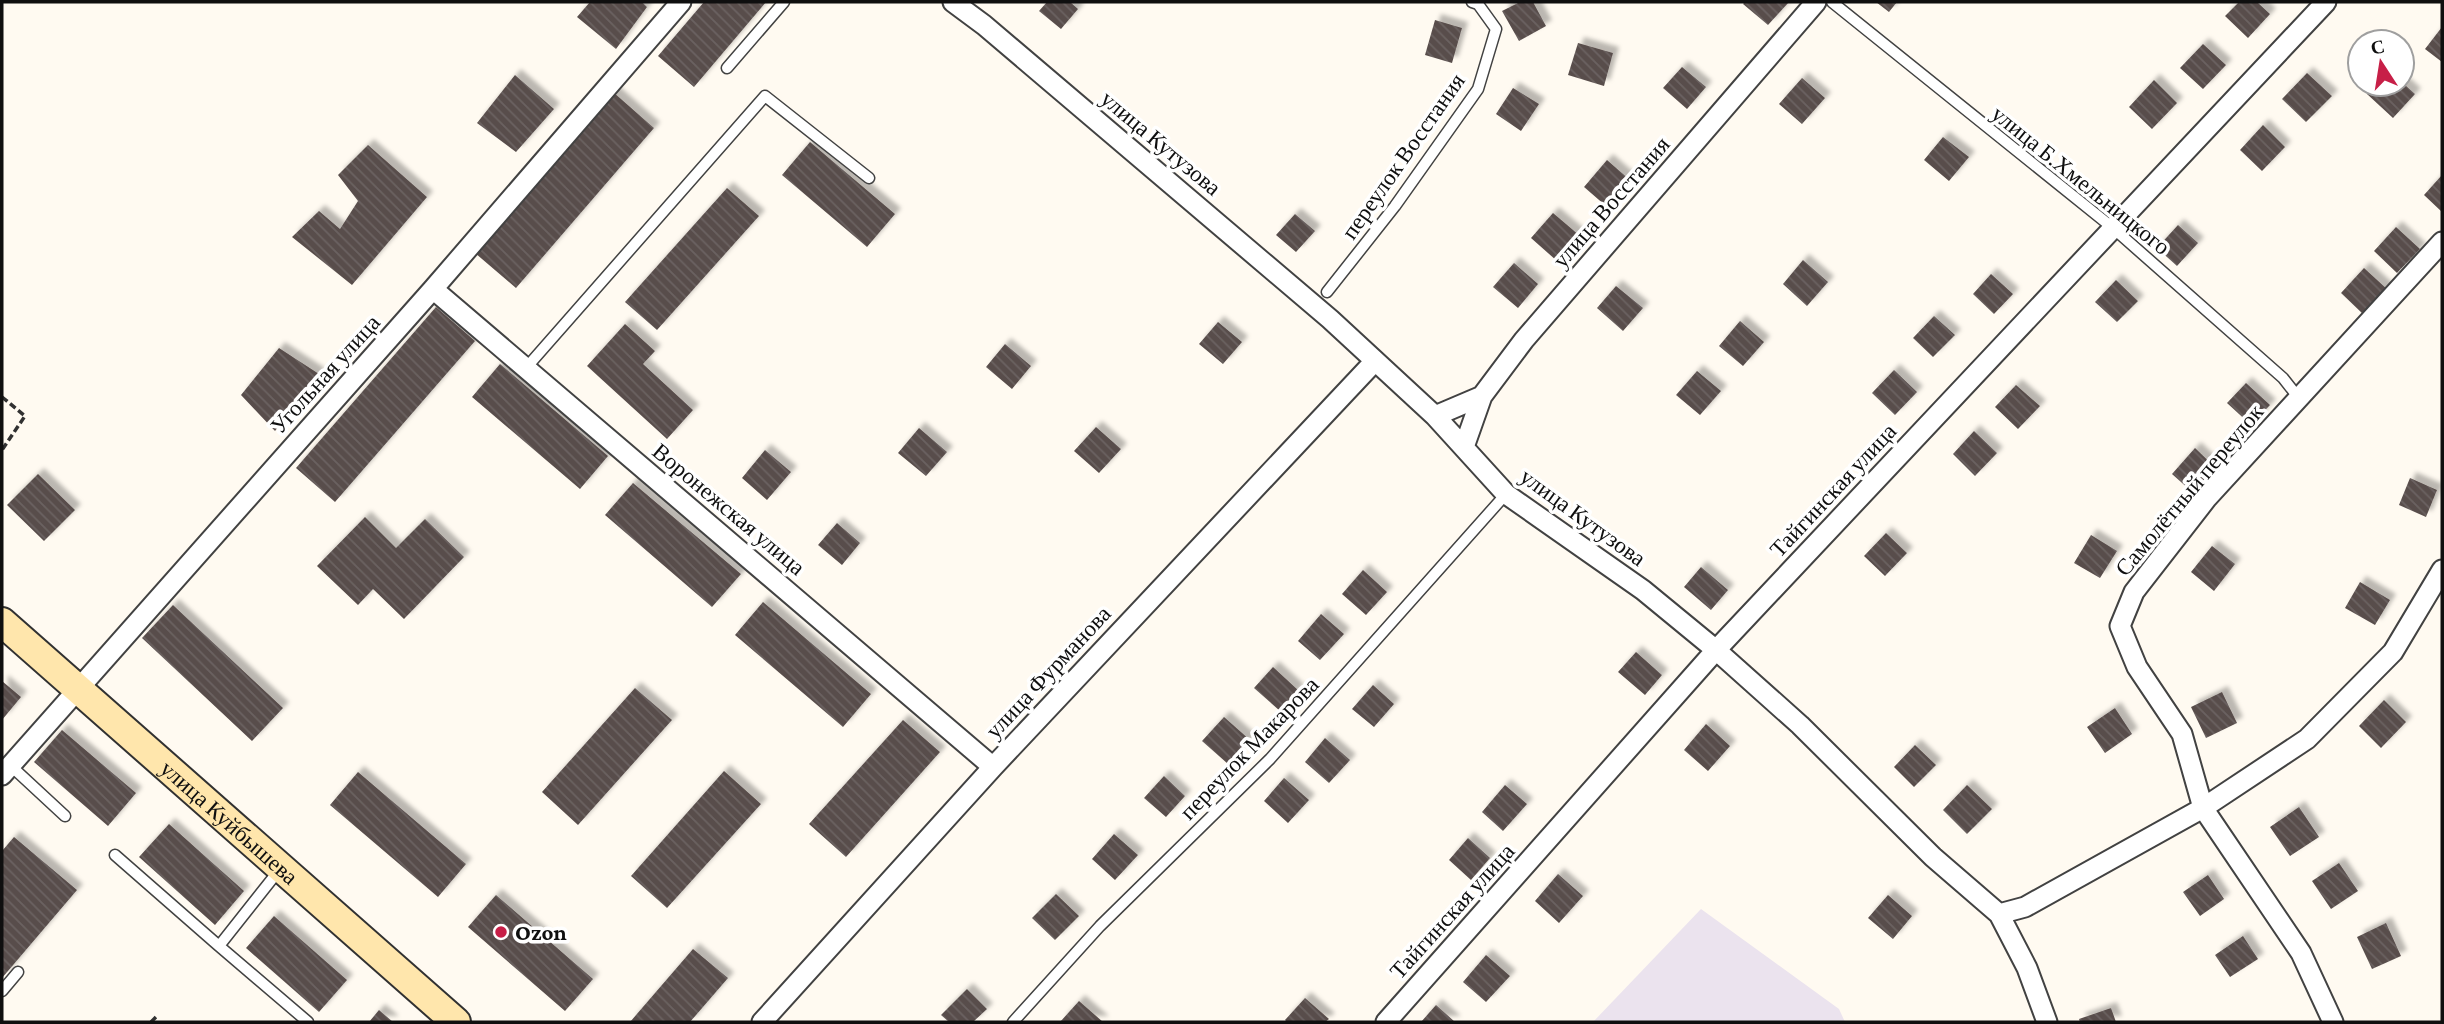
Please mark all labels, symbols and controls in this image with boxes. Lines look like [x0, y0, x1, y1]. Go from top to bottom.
north arrow [2346, 28, 2416, 98]
text: С [2369, 35, 2386, 59]
street label: переулок Восстания [1336, 68, 1470, 244]
street label: улица Кутузова [1096, 85, 1226, 201]
street label: улица Б.Хмельницкого [1987, 100, 2175, 260]
street label: улица Восстания [1547, 131, 1675, 273]
street label: Угольная улица [265, 309, 385, 439]
street label: Самолётный переулок [2110, 398, 2269, 581]
street label: Тайгинская улица [1765, 418, 1901, 562]
street label: Воронежская улица [648, 438, 810, 580]
street label: улица Кутузова [1515, 463, 1651, 571]
street label: улица Фурманова [980, 601, 1116, 743]
street label: переулок Макарова [1174, 671, 1324, 825]
street label: улица Куйбышева [155, 755, 303, 890]
street label: Тайгинская улица [1384, 838, 1520, 984]
place label: Ozon [515, 919, 567, 945]
marker: Ozon [493, 924, 509, 940]

